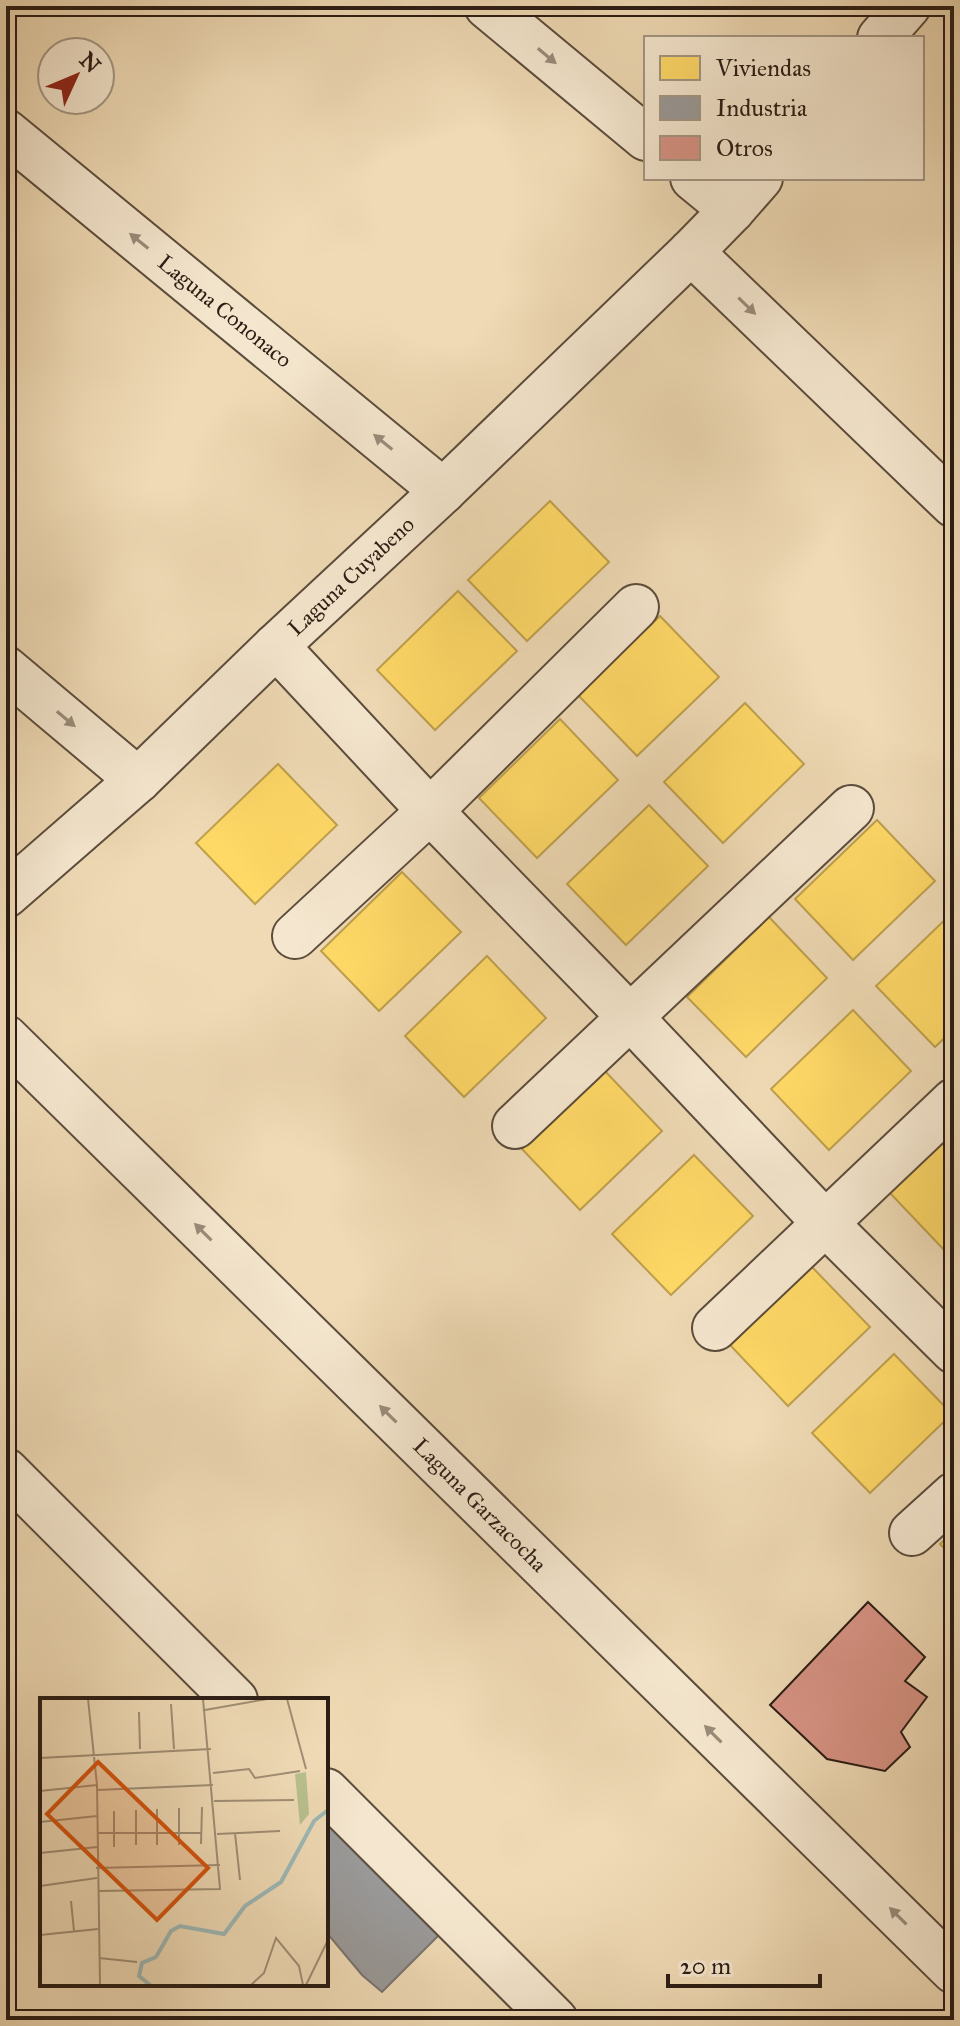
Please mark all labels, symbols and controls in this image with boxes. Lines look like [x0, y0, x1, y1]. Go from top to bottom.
north arrow [36, 36, 116, 116]
legend [644, 36, 924, 180]
text: N [74, 46, 106, 79]
one-way arrow [537, 47, 557, 64]
text: Viviendas [715, 53, 811, 83]
text: Industria [716, 93, 808, 123]
text: Otros [716, 133, 773, 163]
one-way arrow [129, 233, 149, 250]
street label: Laguna Cononaco [152, 249, 298, 373]
one-way arrow [737, 296, 756, 314]
one-way arrow [373, 434, 393, 451]
street label: Laguna Cuyabeno [282, 511, 420, 641]
one-way arrow [56, 710, 76, 727]
one-way arrow [194, 1223, 213, 1242]
one-way arrow [379, 1405, 398, 1424]
street label: Laguna Garzacocha [407, 1432, 553, 1578]
inset map [40, 1698, 328, 1986]
one-way arrow [704, 1725, 723, 1744]
one-way arrow [889, 1908, 908, 1926]
scale bar [668, 1938, 820, 1988]
text: 20 m [680, 1951, 731, 1981]

